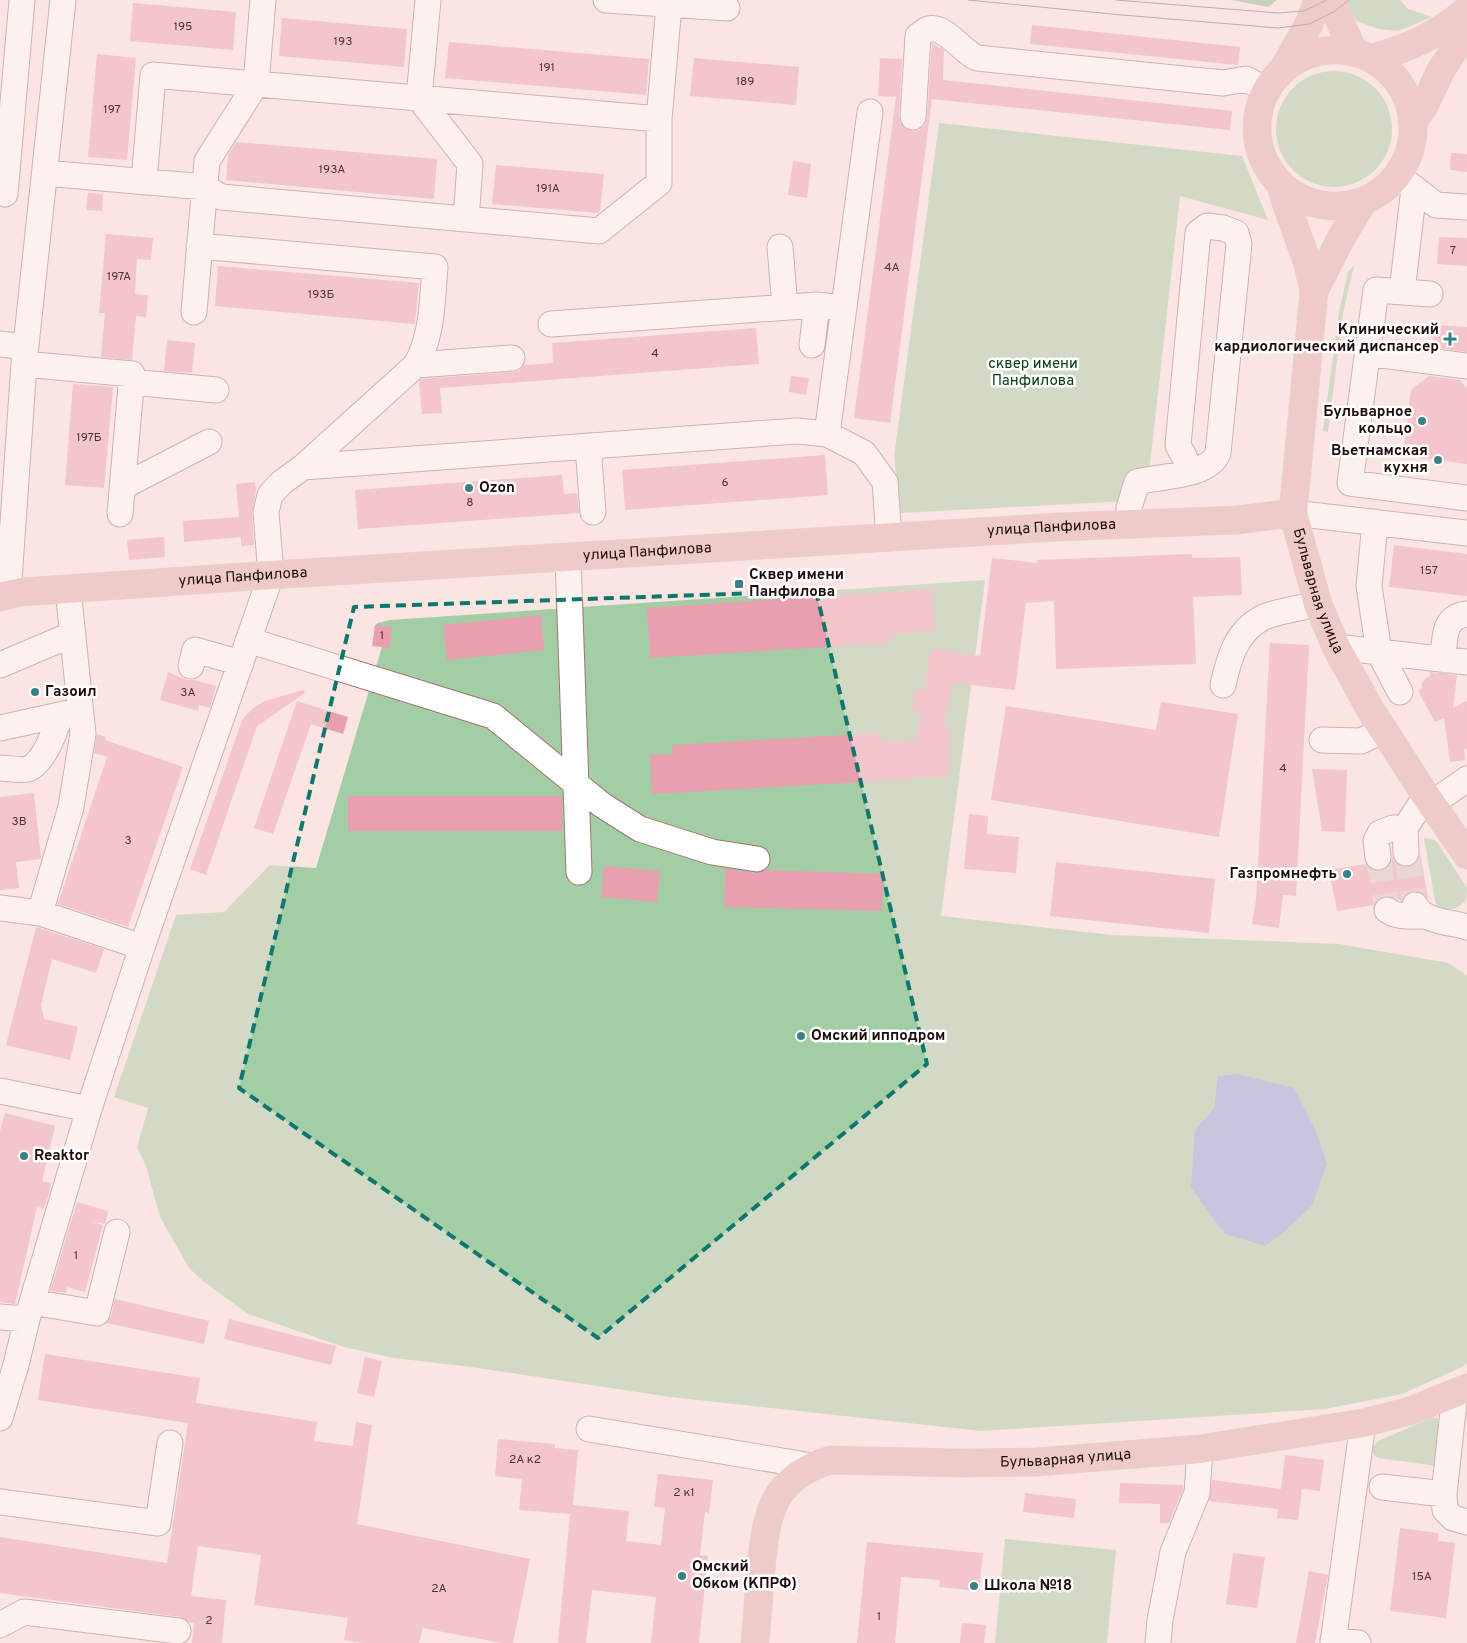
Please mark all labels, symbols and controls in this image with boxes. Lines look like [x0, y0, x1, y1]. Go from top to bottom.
house number: 195 [173, 19, 193, 35]
house number: 193 [334, 34, 352, 50]
house number: 191 [539, 60, 555, 76]
house number: 189 [736, 74, 754, 90]
house number: 197 [103, 102, 121, 118]
house number: 193А [319, 162, 345, 178]
house number: 191А [536, 181, 560, 197]
house number: 7 [1450, 243, 1456, 259]
house number: 4А [884, 260, 900, 276]
house number: 197А [107, 269, 131, 285]
house number: 193Б [308, 287, 334, 303]
place label: Клинический кардиологический диспансер [1214, 321, 1439, 357]
marker: Клинический кардиологический диспансер [1443, 332, 1457, 346]
house number: 4 [651, 346, 659, 362]
park label: сквер имени Панфилова [988, 355, 1078, 391]
place label: Бульварное кольцо [1323, 403, 1412, 439]
marker: Бульварное кольцо [1416, 415, 1428, 427]
house number: 197Б [76, 430, 102, 446]
place label: Вьетнамская кухня [1331, 442, 1428, 478]
marker: Вьетнамская кухня [1432, 454, 1444, 466]
house number: 6 [721, 475, 729, 491]
place label: Ozon [479, 479, 515, 498]
marker: Ozon [463, 482, 475, 494]
house number: 8 [466, 495, 474, 511]
street label: улица Панфилова [986, 515, 1116, 541]
street label: Бульварная улица [1288, 526, 1347, 657]
street label: улица Панфилова [582, 539, 712, 565]
street label: улица Панфилова [178, 563, 308, 591]
house number: 157 [1420, 563, 1438, 579]
place label: Сквер имени Панфилова [749, 566, 844, 602]
marker: Сквер имени Панфилова [733, 578, 745, 590]
house number: 1 [380, 628, 384, 644]
place label: Газоил [45, 683, 97, 702]
house number: 3А [180, 685, 196, 701]
marker: Газоил [29, 686, 41, 698]
house number: 4 [1279, 761, 1287, 777]
house number: 3В [11, 814, 27, 830]
house number: 3 [124, 833, 132, 849]
place label: Газпромнефть [1230, 865, 1337, 884]
marker: Газпромнефть [1341, 868, 1353, 880]
place label: Омский ипподром [811, 1027, 946, 1046]
marker: Омский ипподром [795, 1030, 807, 1042]
place label: Reaktor [34, 1147, 90, 1166]
marker: Reaktor [18, 1150, 30, 1162]
house number: 1 [74, 1248, 78, 1264]
street label: Бульварная улица [1000, 1445, 1132, 1472]
house number: 2А к2 [509, 1452, 541, 1468]
house number: 2 к1 [673, 1485, 695, 1501]
place label: Омский Обком (КПРФ) [692, 1558, 797, 1594]
house number: 15А [1412, 1569, 1432, 1585]
marker: Омский Обком (КПРФ) [676, 1570, 688, 1582]
place label: Школа №18 [984, 1577, 1072, 1596]
marker: Школа №18 [968, 1580, 980, 1592]
house number: 2А [431, 1581, 447, 1597]
house number: 1 [877, 1609, 881, 1625]
house number: 2 [205, 1613, 213, 1629]

